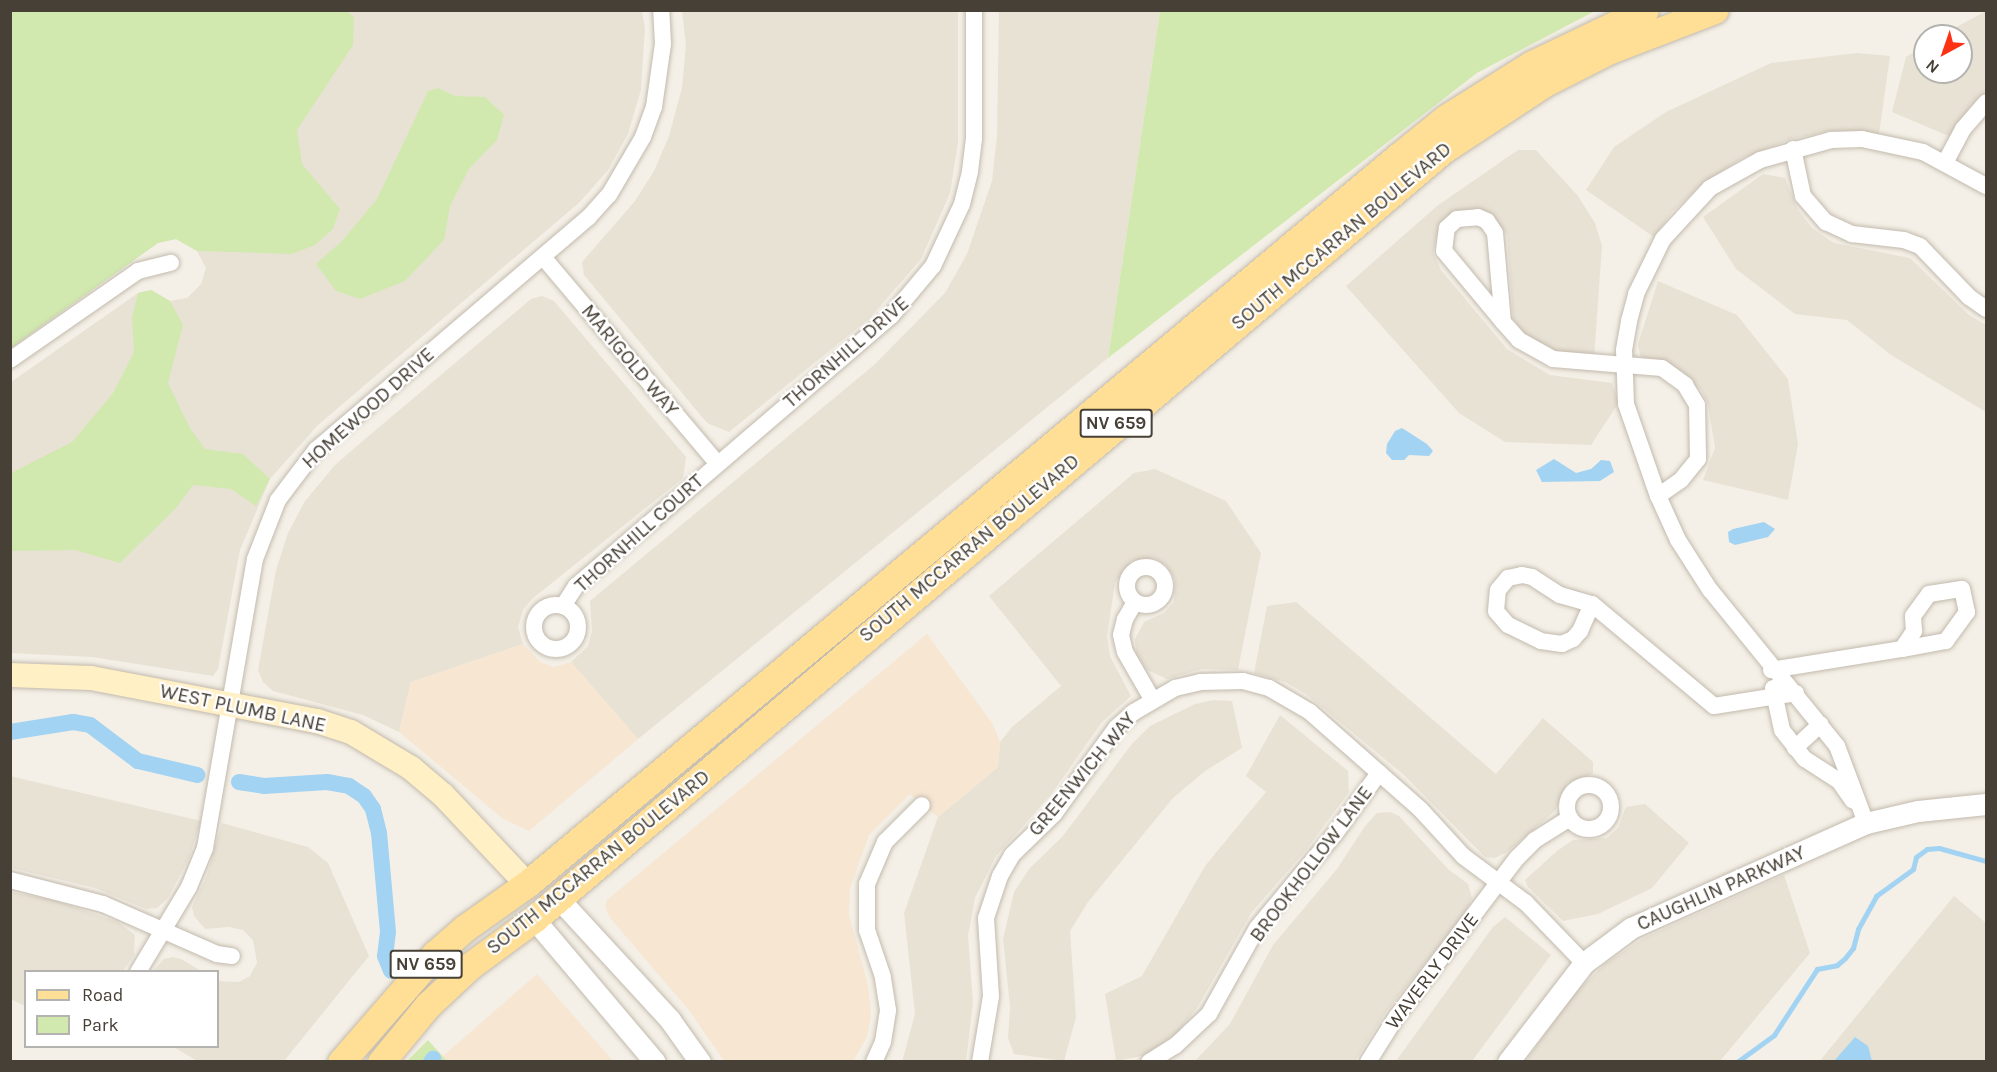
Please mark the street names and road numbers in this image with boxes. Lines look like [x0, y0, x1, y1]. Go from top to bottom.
street label: SOUTH MCCARRAN BOULEVARD [1226, 137, 1456, 335]
street label: THORNHILL DRIVE [778, 291, 914, 413]
street label: MARIGOLD WAY [576, 299, 684, 421]
street label: HOMEWOOD DRIVE [297, 342, 439, 474]
road number: NV 659 [1078, 408, 1154, 438]
street label: SOUTH MCCARRAN BOULEVARD [854, 449, 1084, 647]
street label: THORNHILL COURT [570, 469, 708, 597]
street label: WEST PLUMB LANE [158, 679, 328, 737]
street label: GREENWICH WAY [1023, 707, 1141, 841]
street label: SOUTH MCCARRAN BOULEVARD [482, 765, 714, 959]
street label: BROOKHOLLOW LANE [1245, 781, 1377, 947]
street label: CAUGHLIN PARKWAY [1633, 840, 1809, 936]
street label: WAVERLY DRIVE [1380, 908, 1484, 1034]
road number: NV 659 [388, 949, 464, 979]

